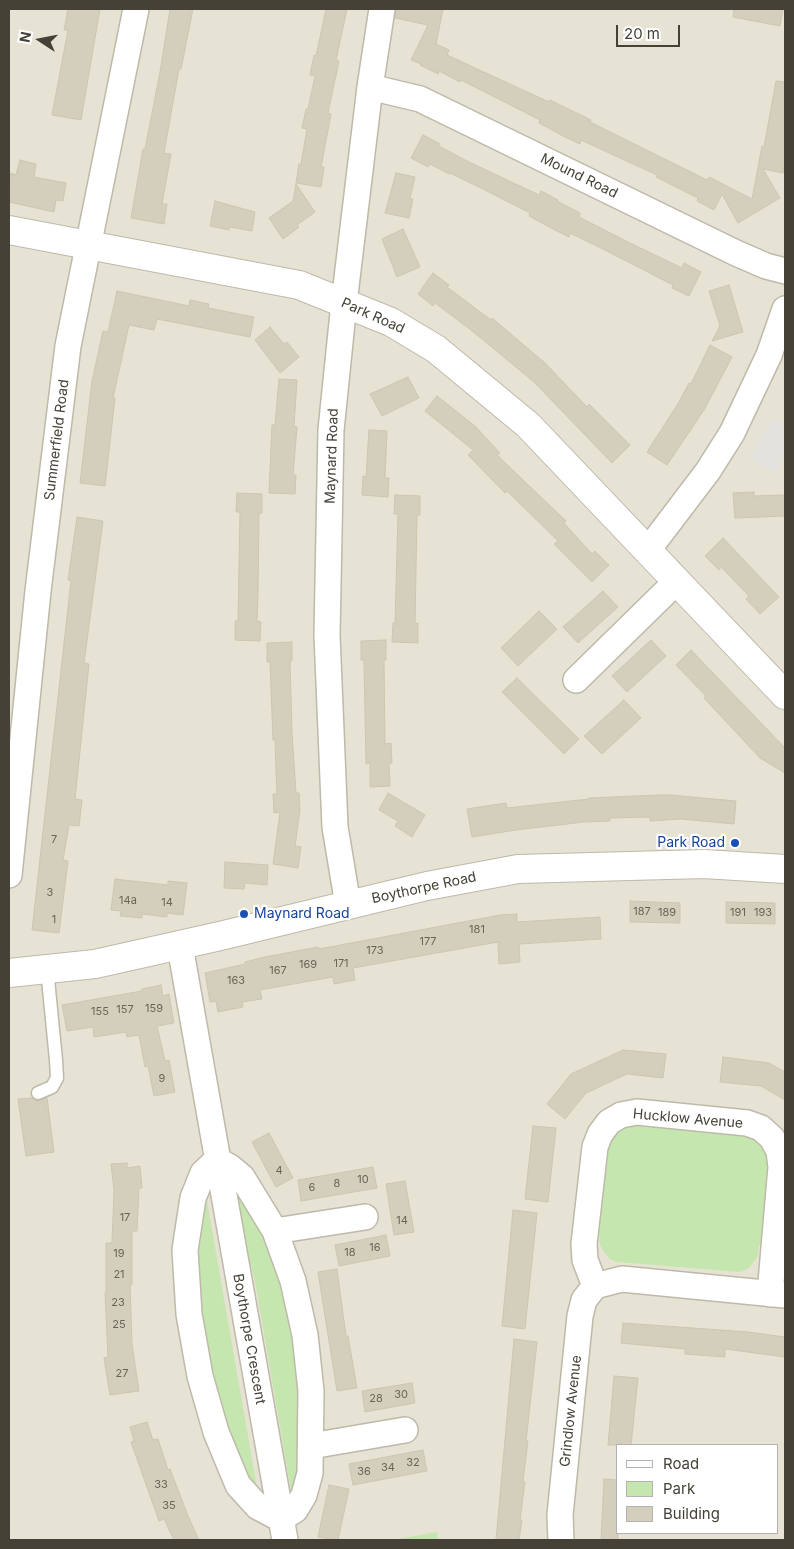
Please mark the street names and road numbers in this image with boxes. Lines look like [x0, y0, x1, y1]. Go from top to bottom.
street label: Mound Road [538, 150, 620, 202]
street label: Park Road [339, 295, 407, 337]
street label: Summerfield Road [41, 379, 73, 501]
street label: Maynard Road [322, 408, 342, 504]
street label: Boythorpe Road [370, 869, 478, 907]
street label: Hucklow Avenue [632, 1106, 744, 1132]
street label: Boythorpe Crescent [229, 1272, 269, 1406]
street label: Grindlow Avenue [557, 1354, 585, 1468]

